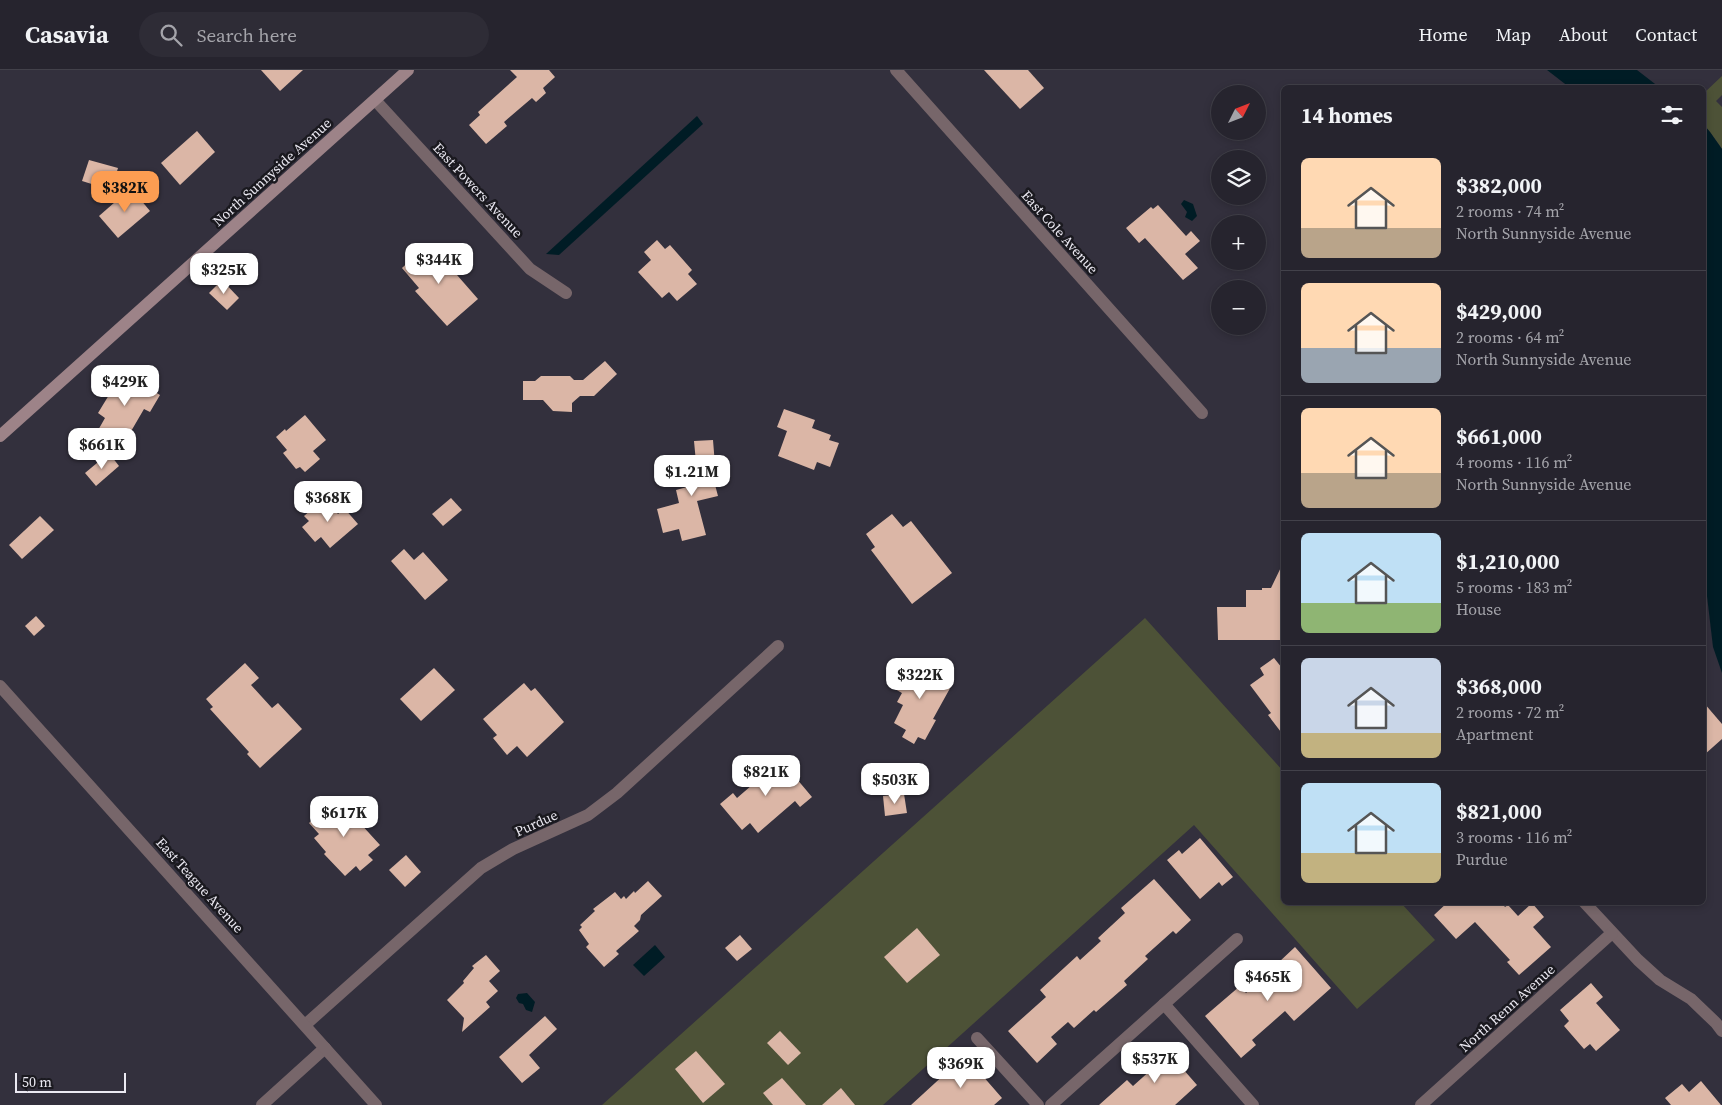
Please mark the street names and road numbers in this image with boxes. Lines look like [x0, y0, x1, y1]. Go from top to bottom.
street label: North Sunnyside Avenue [208, 113, 336, 231]
street label: East Powers Avenue [428, 138, 528, 242]
street label: East Cole Avenue [1017, 186, 1103, 278]
street label: Purdue [511, 805, 561, 841]
street label: East Teague Avenue [152, 833, 248, 937]
street label: North Renn Avenue [1455, 960, 1559, 1056]

